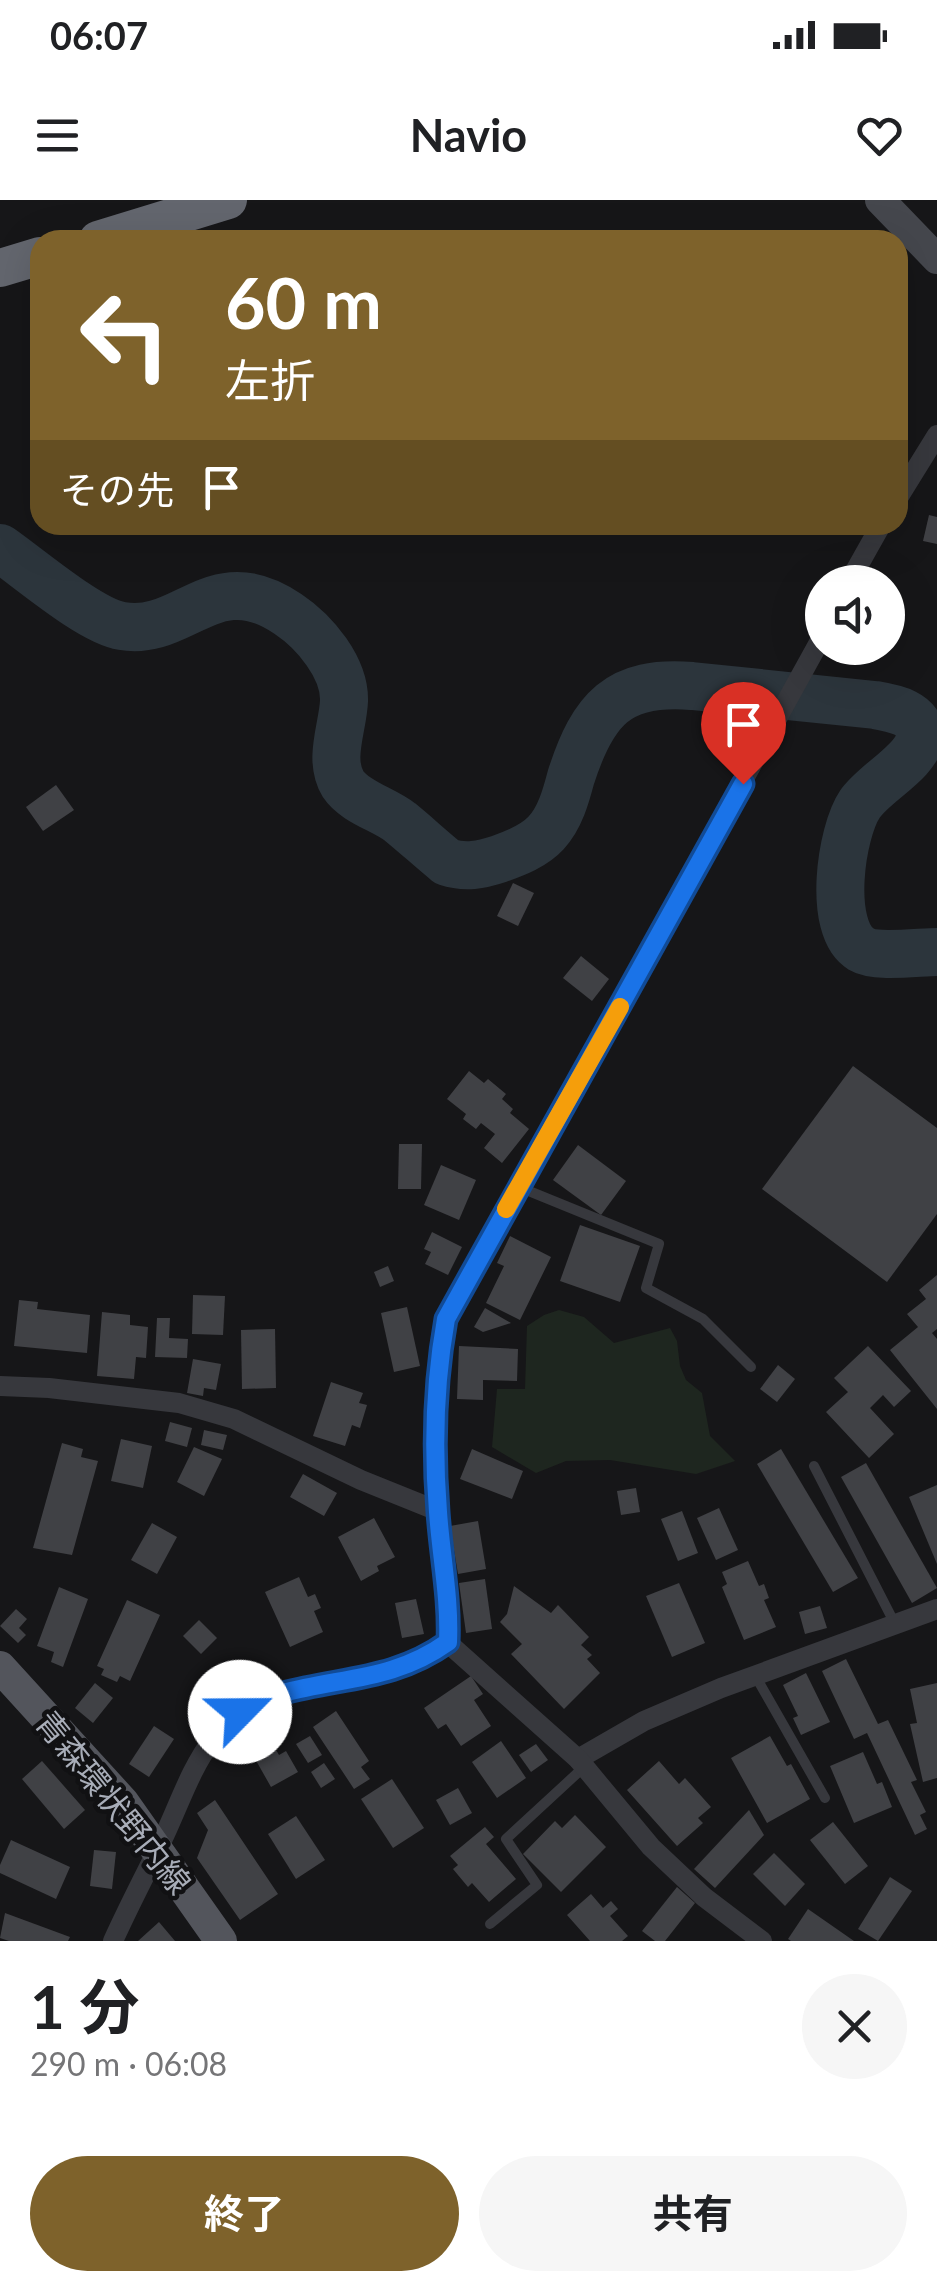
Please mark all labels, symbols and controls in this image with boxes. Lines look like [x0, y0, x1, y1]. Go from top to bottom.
text: 06:07 [50, 12, 148, 58]
icon: menu [30, 108, 85, 163]
text: Navio [410, 108, 527, 162]
icon: heart [852, 108, 907, 163]
text: 60 m [225, 260, 382, 344]
icon: left [60, 270, 190, 400]
text: 左折 [225, 353, 315, 407]
icon: arrive [194, 460, 249, 515]
text: その先 [60, 466, 174, 512]
map controls [805, 565, 905, 665]
button: sound [805, 565, 905, 665]
pin [701, 682, 786, 785]
icon: arrive [716, 697, 771, 752]
position arrow [188, 1660, 292, 1764]
street label: 青森環状野内線 [28, 1703, 200, 1901]
text: 1 分 [30, 1970, 139, 2042]
button: close [802, 1974, 907, 2079]
text: 290 m · 06:08 [30, 2044, 227, 2083]
button: 終了 [30, 2156, 459, 2271]
button: 共有 [479, 2156, 907, 2271]

